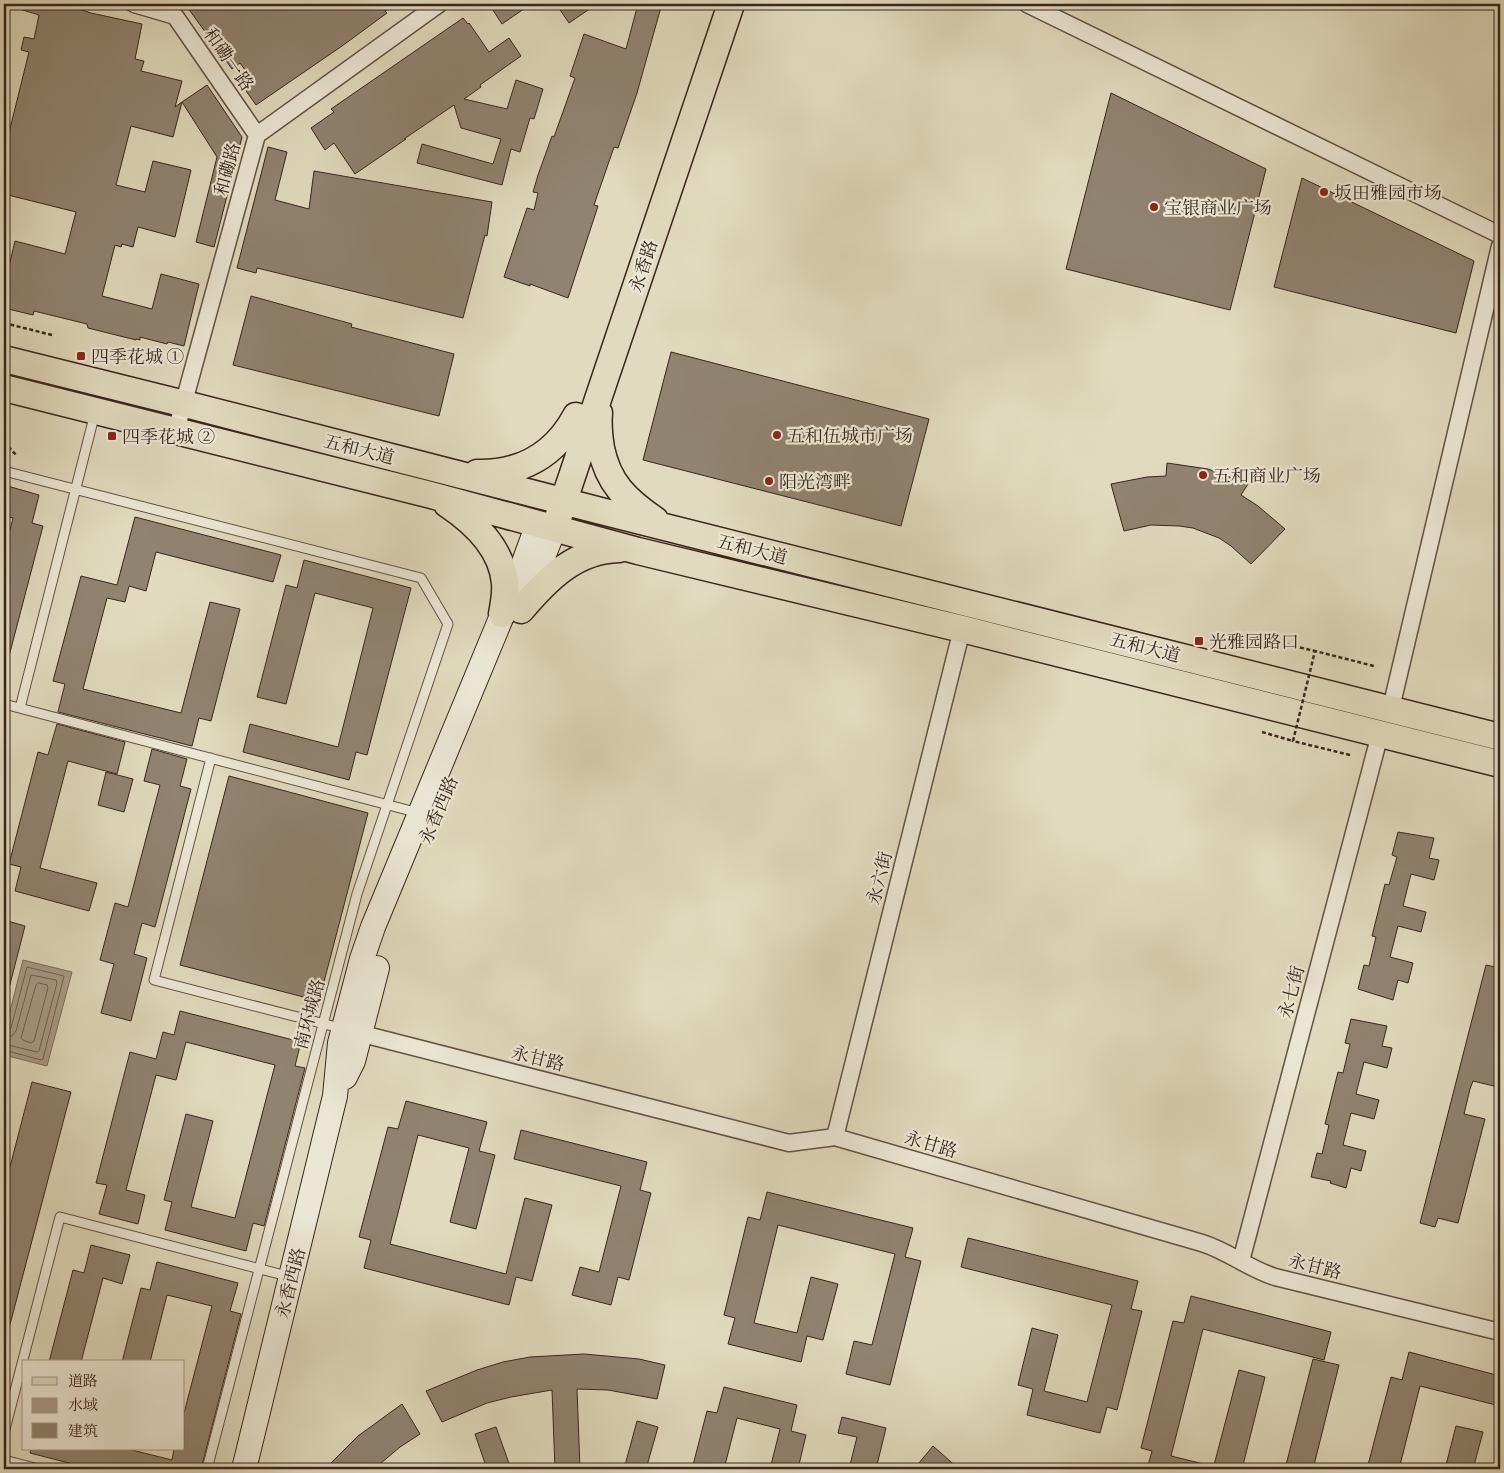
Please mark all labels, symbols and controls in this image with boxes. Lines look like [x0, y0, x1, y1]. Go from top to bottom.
street label: 和磡一路 [199, 23, 259, 95]
street label: 和磡路 [209, 140, 245, 198]
place label: 坂田雅园市场 [1334, 181, 1442, 204]
marker: 坂田雅园市场 [1318, 186, 1330, 198]
place label: 宝银商业广场 [1164, 196, 1272, 219]
marker: 宝银商业广场 [1148, 201, 1160, 213]
street label: 永香路 [624, 237, 662, 295]
place label: 四季花城 ① [91, 345, 185, 368]
marker: 四季花城 ① [75, 350, 87, 362]
place label: 五和伍城市广场 [787, 424, 913, 447]
place label: 四季花城 ② [122, 425, 216, 448]
street label: 五和大道 [321, 429, 397, 469]
marker: 五和伍城市广场 [771, 429, 783, 441]
marker: 四季花城 ② [106, 430, 118, 442]
place label: 五和商业广场 [1213, 464, 1321, 487]
marker: 五和商业广场 [1197, 469, 1209, 481]
place label: 阳光湾畔 [779, 470, 851, 493]
marker: 阳光湾畔 [763, 475, 775, 487]
street label: 五和大道 [714, 529, 790, 569]
street label: 五和大道 [1107, 627, 1183, 667]
place label: 光雅园路口 [1209, 630, 1299, 653]
marker: 光雅园路口 [1193, 635, 1205, 647]
street label: 永香西路 [413, 772, 463, 848]
street label: 永六街 [861, 849, 897, 907]
street label: 永七街 [1273, 963, 1309, 1021]
street label: 南环城路 [289, 976, 329, 1052]
street label: 永甘路 [509, 1040, 567, 1076]
street label: 永甘路 [902, 1126, 960, 1162]
street label: 永香西路 [270, 1245, 310, 1321]
street label: 永甘路 [1286, 1248, 1344, 1284]
legend [22, 1360, 185, 1450]
text: 道路 [68, 1371, 98, 1390]
text: 水域 [68, 1395, 98, 1414]
text: 建筑 [68, 1421, 98, 1440]

